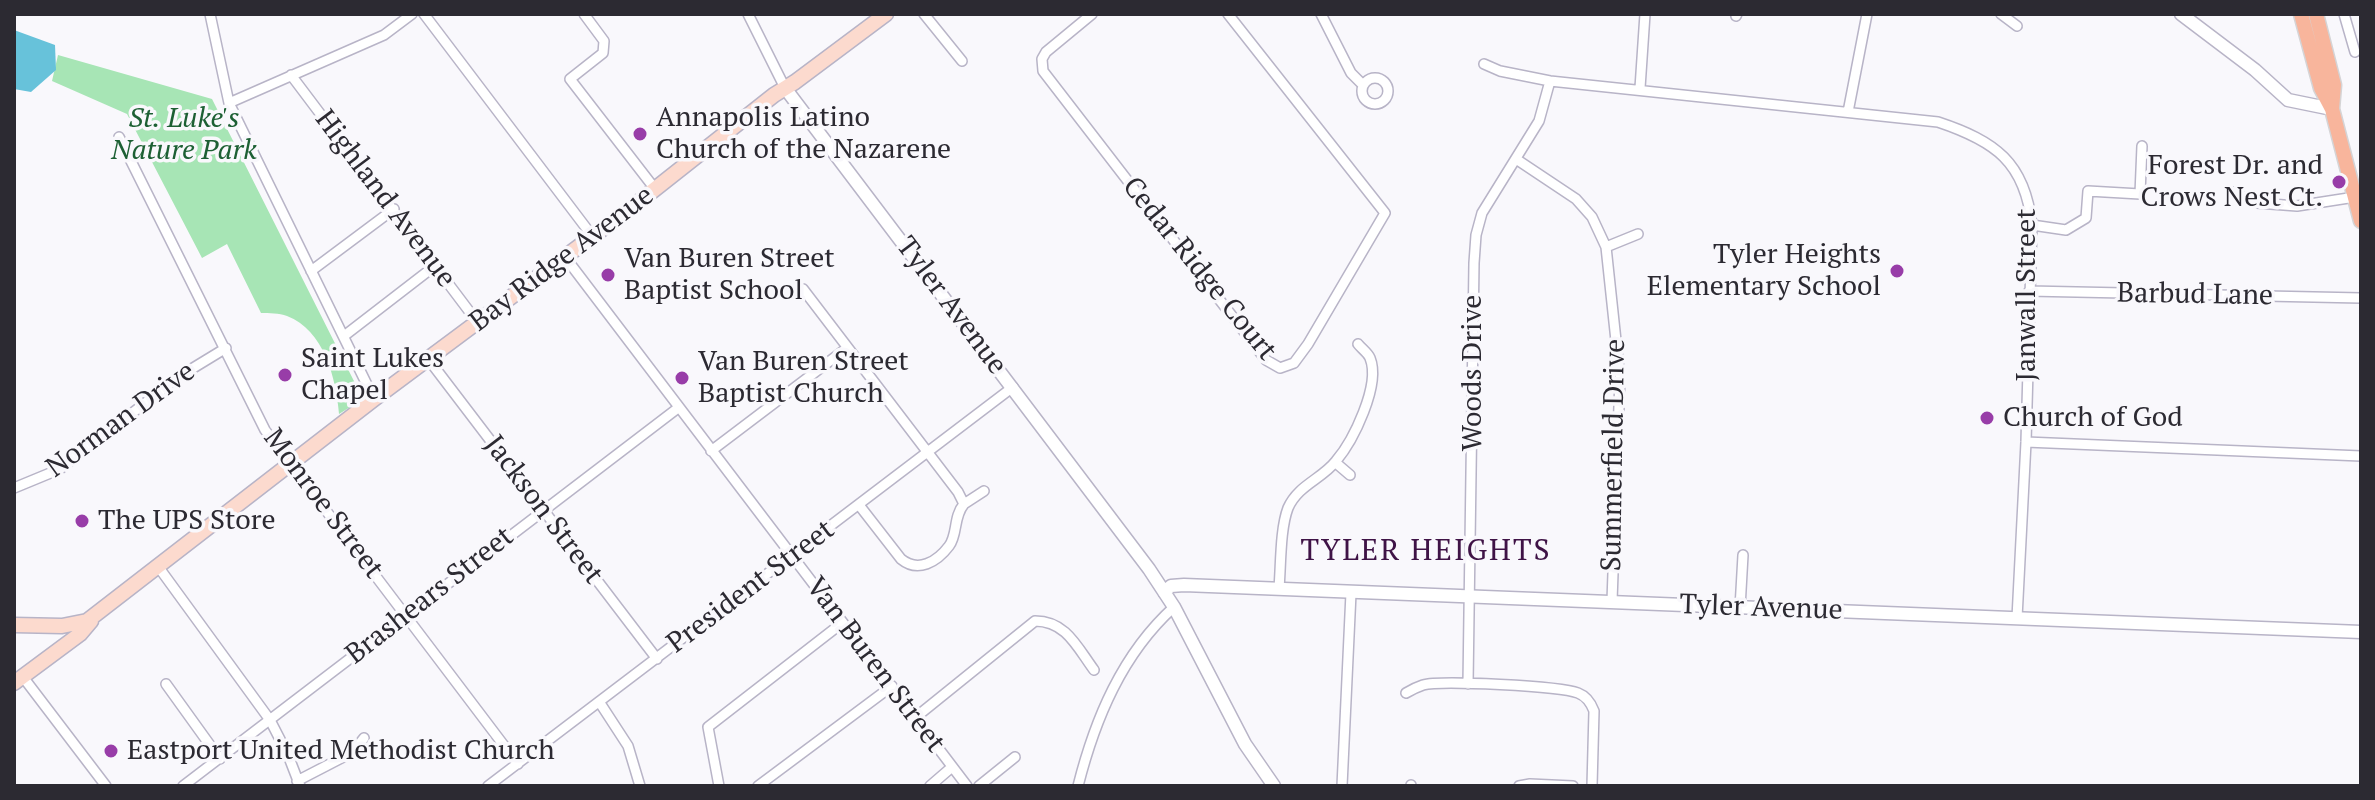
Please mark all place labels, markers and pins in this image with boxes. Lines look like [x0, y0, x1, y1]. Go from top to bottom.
place label: Annapolis Latino Church of the Nazarene [656, 101, 951, 167]
marker: Annapolis Latino Church of the Nazarene [631, 125, 649, 143]
place label: Forest Dr. and Crows Nest Ct. [2140, 149, 2323, 215]
marker: Forest Dr. and Crows Nest Ct. [2330, 173, 2348, 191]
place label: Tyler Heights Elementary School [1647, 238, 1881, 304]
place label: Van Buren Street Baptist School [624, 242, 835, 308]
marker: Tyler Heights Elementary School [1888, 262, 1906, 280]
marker: Van Buren Street Baptist School [599, 266, 617, 284]
place label: Saint Lukes Chapel [301, 342, 444, 408]
place label: Van Buren Street Baptist Church [698, 345, 909, 411]
marker: Saint Lukes Chapel [276, 366, 294, 384]
marker: Van Buren Street Baptist Church [673, 369, 691, 387]
place label: Church of God [2003, 401, 2183, 435]
marker: Church of God [1978, 409, 1996, 427]
place label: The UPS Store [98, 504, 276, 538]
marker: The UPS Store [73, 512, 91, 530]
place label: Eastport United Methodist Church [127, 734, 555, 768]
marker: Eastport United Methodist Church [102, 742, 120, 760]

